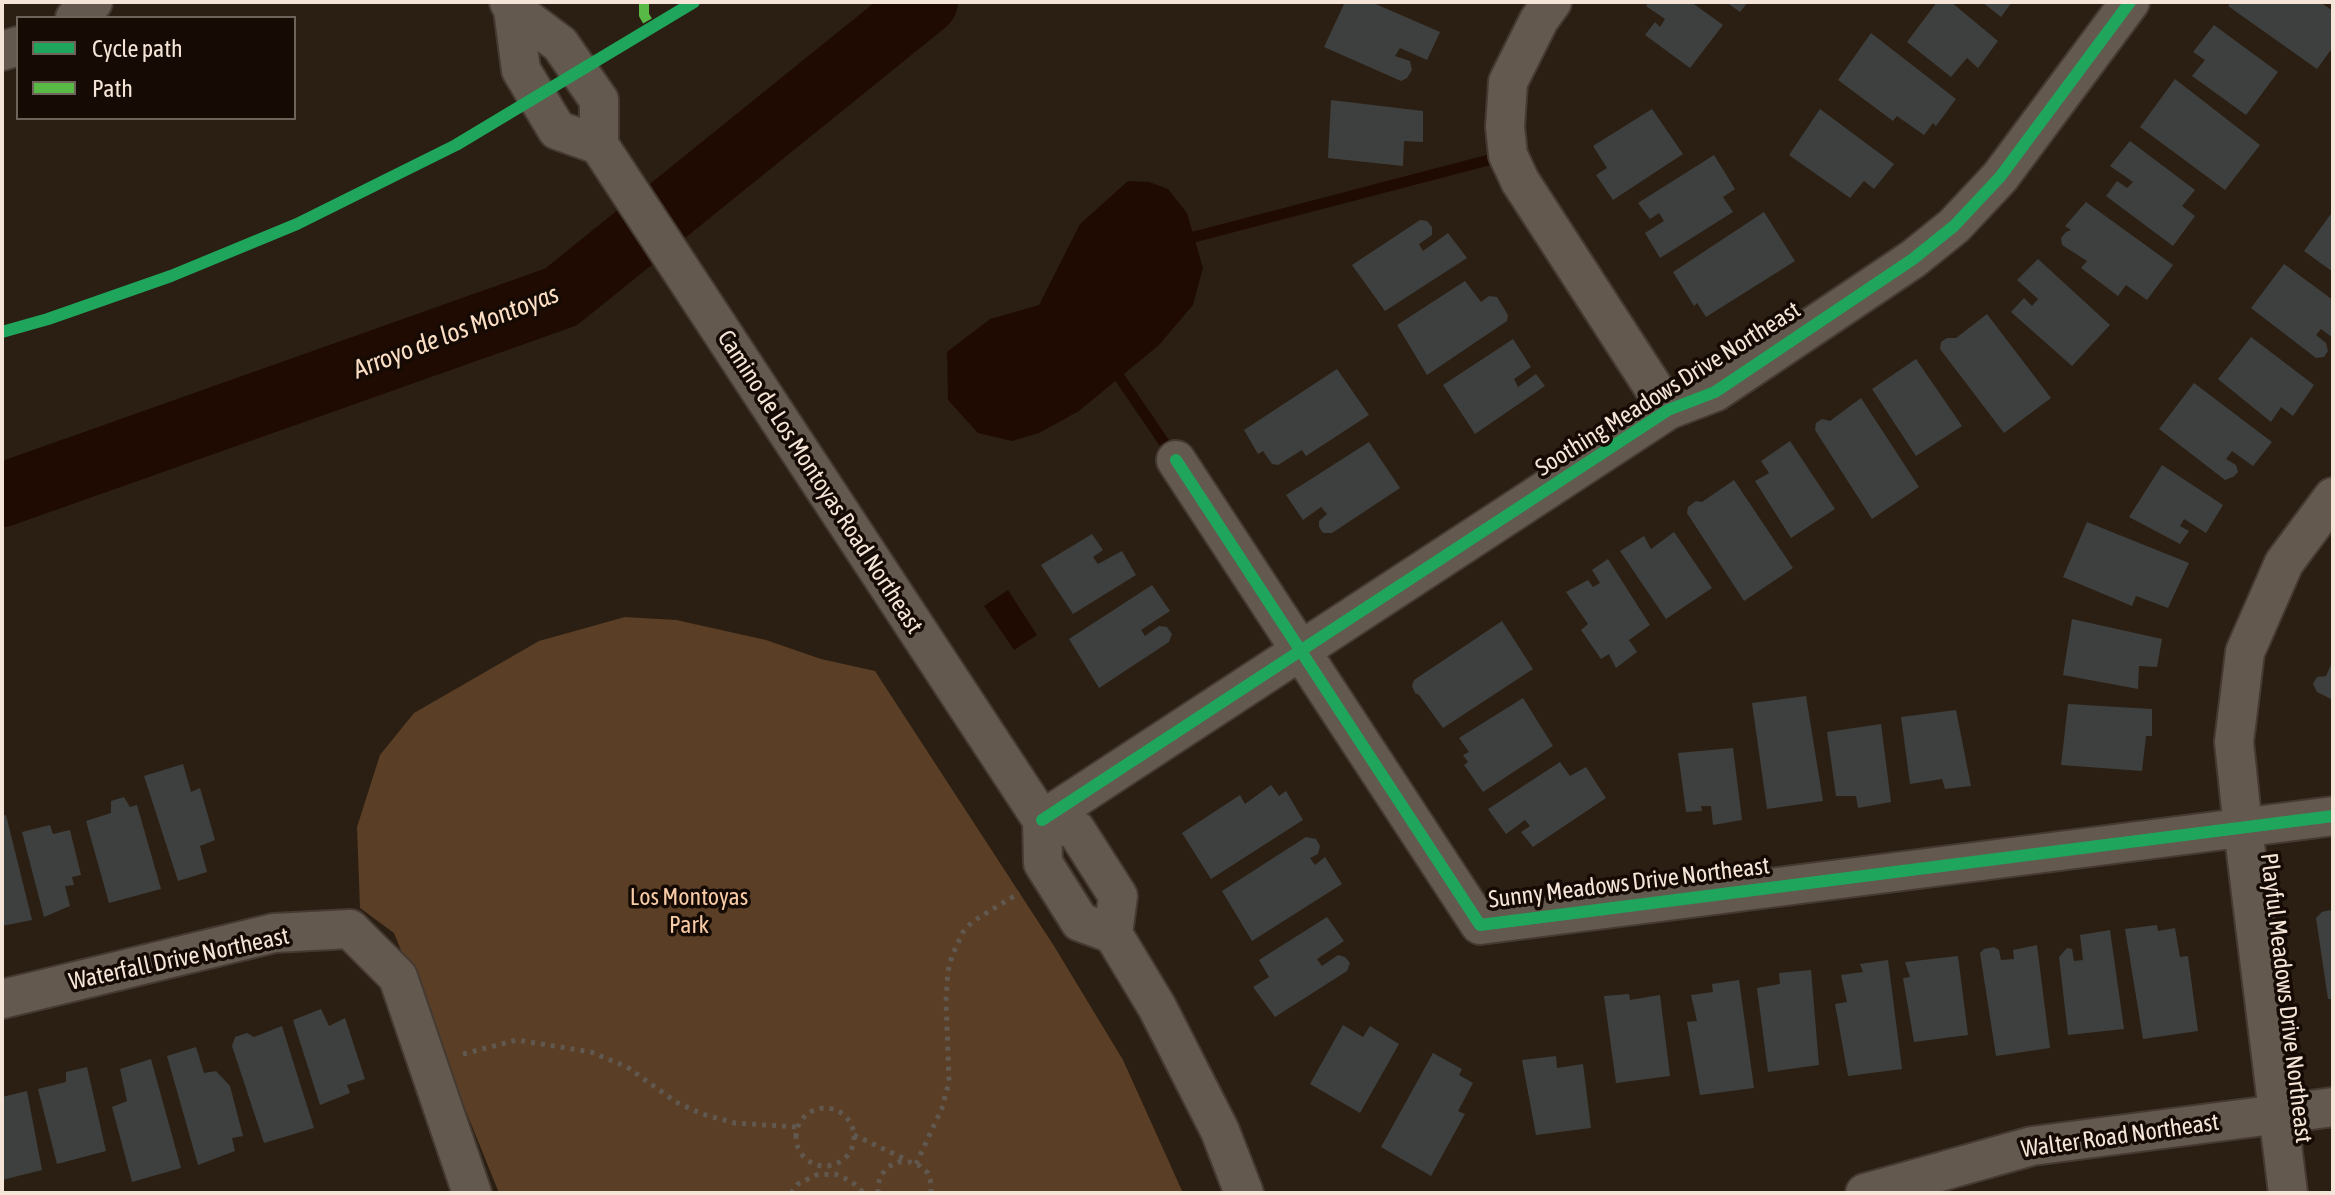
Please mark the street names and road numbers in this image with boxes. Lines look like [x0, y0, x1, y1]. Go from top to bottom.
street label: Soothing Meadows Drive Northeast [1530, 296, 1806, 482]
street label: Camino de Los Montoyas Road Northeast [711, 325, 929, 639]
street label: Sunny Meadows Drive Northeast [1487, 851, 1771, 915]
street label: Playful Meadows Drive Northeast [2254, 851, 2318, 1145]
street label: Waterfall Drive Northeast [66, 922, 292, 996]
street label: Walter Road Northeast [2019, 1108, 2221, 1164]

